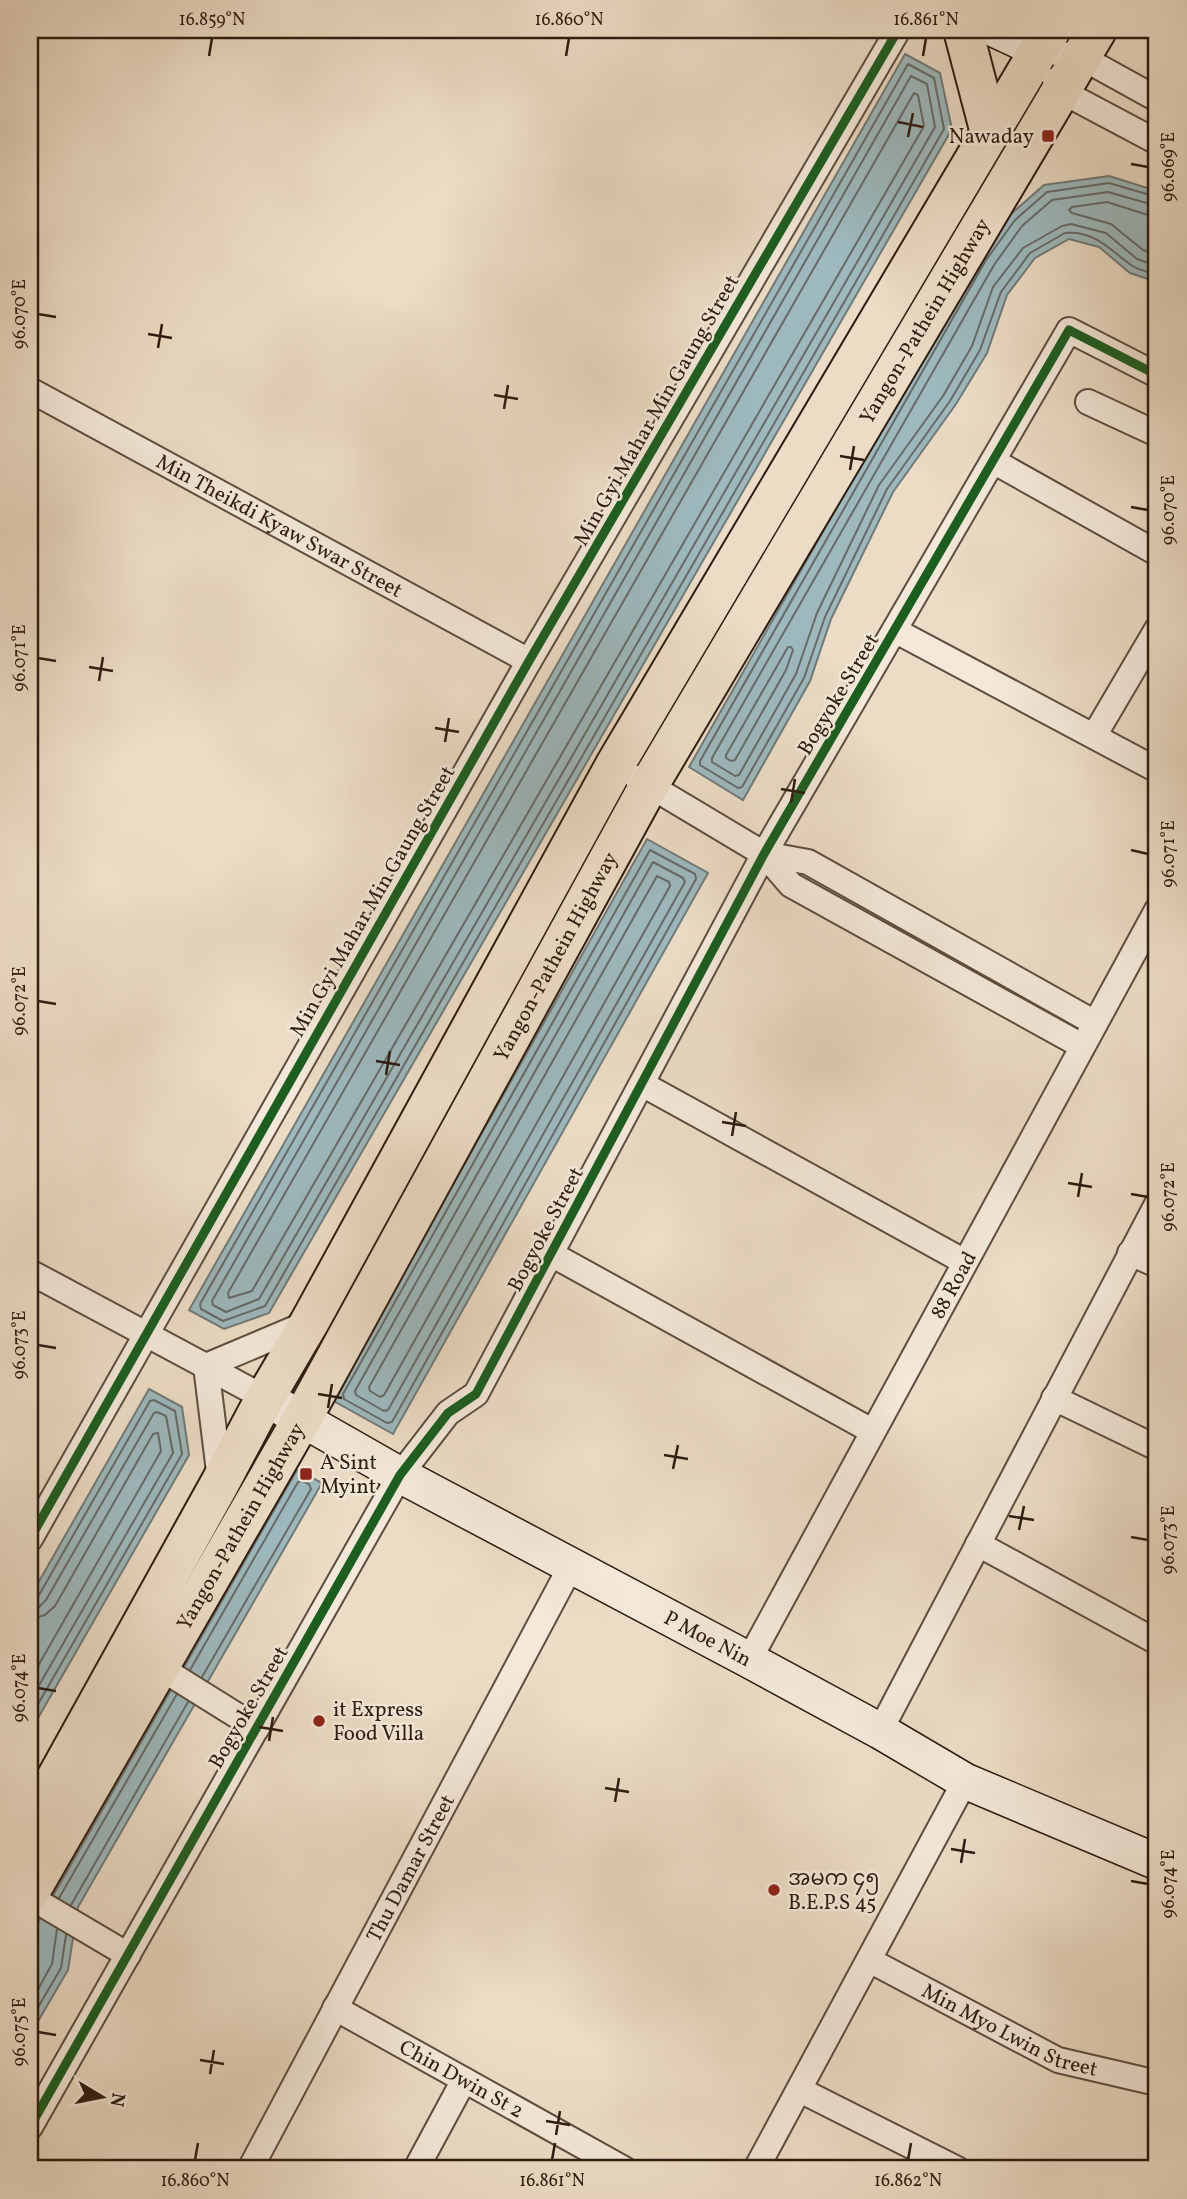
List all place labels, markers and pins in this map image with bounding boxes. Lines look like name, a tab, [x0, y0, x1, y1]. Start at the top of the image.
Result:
place label: Nawaday	[949, 123, 1035, 152]
marker: Nawaday	[1040, 128, 1056, 144]
place label: A Sint Myint	[320, 1449, 377, 1502]
marker: A Sint Myint	[298, 1466, 314, 1482]
place label: it Express Food Villa	[333, 1696, 424, 1749]
marker: it Express Food Villa	[311, 1713, 327, 1729]
place label: အမက ၄၅ B.E.P.S 45	[788, 1865, 880, 1918]
marker: အမက ၄၅ B.E.P.S 45	[766, 1882, 782, 1898]

